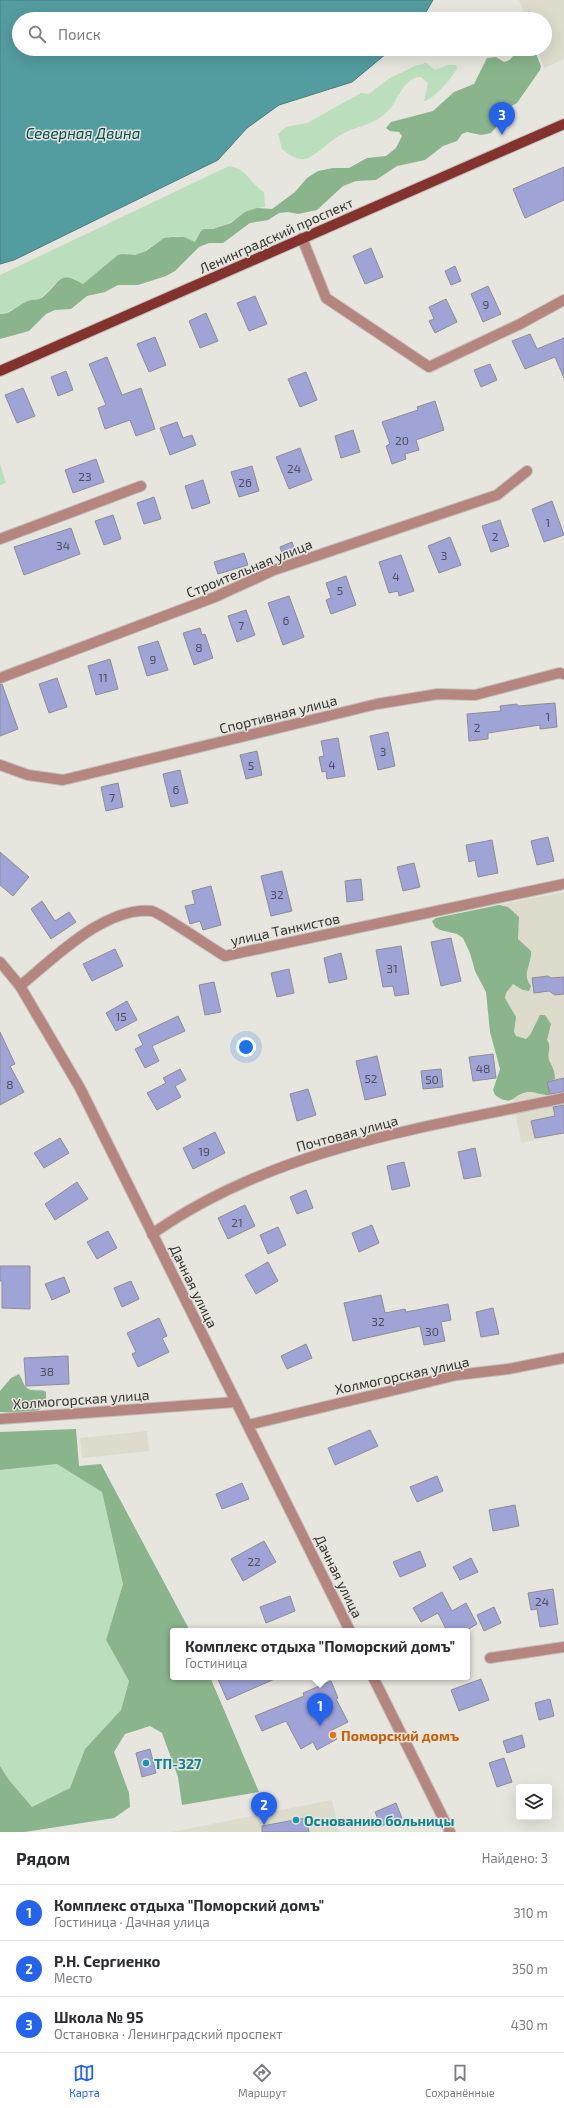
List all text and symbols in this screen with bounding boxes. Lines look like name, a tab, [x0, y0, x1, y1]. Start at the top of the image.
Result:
search box	[12, 12, 552, 56]
icon: search	[26, 23, 48, 45]
text: Поиск	[58, 25, 101, 43]
pin: 3	[489, 102, 515, 135]
water label: Северная Двина	[26, 124, 140, 142]
street label: Ленинградский проспект	[196, 193, 356, 277]
house number: 9	[483, 297, 490, 311]
house number: 20	[395, 433, 409, 447]
house number: 24	[287, 461, 301, 475]
house number: 23	[78, 469, 92, 483]
house number: 26	[238, 475, 252, 489]
house number: 1	[546, 515, 550, 529]
house number: 2	[492, 529, 499, 543]
street label: Строительная улица	[184, 535, 314, 601]
house number: 34	[56, 538, 70, 552]
house number: 3	[441, 548, 447, 562]
house number: 4	[392, 569, 400, 583]
house number: 5	[337, 583, 343, 597]
house number: 6	[283, 613, 290, 627]
house number: 7	[238, 618, 244, 632]
house number: 8	[195, 640, 203, 654]
house number: 9	[150, 652, 157, 666]
house number: 11	[98, 670, 108, 684]
street label: Спортивная улица	[217, 691, 339, 737]
house number: 1	[546, 709, 550, 723]
house number: 2	[474, 720, 481, 734]
house number: 3	[380, 744, 386, 758]
house number: 4	[328, 757, 336, 771]
house number: 5	[248, 758, 254, 772]
house number: 6	[173, 782, 180, 796]
house number: 7	[109, 790, 115, 804]
house number: 32	[270, 887, 284, 901]
street label: улица Танкистов	[229, 909, 341, 949]
house number: 31	[386, 961, 398, 975]
house number: 15	[115, 1009, 127, 1023]
your location	[236, 1037, 256, 1057]
house number: 48	[476, 1061, 490, 1075]
house number: 52	[364, 1071, 378, 1085]
house number: 50	[425, 1072, 439, 1086]
house number: 8	[6, 1077, 14, 1091]
street label: Почтовая улица	[294, 1111, 400, 1155]
house number: 19	[198, 1144, 210, 1158]
house number: 21	[231, 1215, 243, 1229]
street label: Дачная улица	[167, 1242, 221, 1330]
house number: 32	[371, 1314, 385, 1328]
house number: 30	[425, 1324, 439, 1338]
street label: Холмогорская улица	[333, 1352, 471, 1398]
house number: 38	[40, 1364, 54, 1378]
street label: Холмогорская улица	[12, 1386, 150, 1412]
street label: Дачная улица	[312, 1532, 366, 1620]
house number: 22	[247, 1554, 261, 1568]
house number: 24	[535, 1594, 549, 1608]
popup	[170, 1628, 470, 1680]
text: Комплекс отдыха "Поморский домъ"	[185, 1637, 455, 1655]
text: Гостиница	[185, 1655, 248, 1671]
pin: 1	[307, 1693, 333, 1726]
place label: Поморский домъ	[341, 1727, 459, 1744]
marker: Поморский домъ	[328, 1730, 338, 1740]
place label: ТП-327	[154, 1755, 202, 1772]
marker: ТП-327	[141, 1758, 151, 1768]
map controls	[516, 1784, 552, 1820]
button: layers	[516, 1784, 552, 1820]
pin: 2	[251, 1792, 277, 1825]
place label: Основанию больницы	[304, 1812, 454, 1829]
marker: Основанию больницы	[291, 1815, 301, 1825]
text: Рядом	[16, 1848, 70, 1868]
text: Найдено: 3	[482, 1850, 548, 1866]
text: Комплекс отдыха "Поморский домъ"	[54, 1896, 324, 1914]
text: 1	[26, 1905, 32, 1921]
text: 310 m	[513, 1905, 548, 1921]
text: Гостиница · Дачная улица	[54, 1914, 210, 1930]
text: Р.Н. Сергиенко	[54, 1952, 160, 1970]
text: 2	[25, 1961, 33, 1977]
text: 350 m	[512, 1961, 548, 1977]
text: Место	[54, 1970, 93, 1986]
text: Школа № 95	[54, 2008, 143, 2026]
text: 3	[25, 2017, 33, 2033]
text: 430 m	[511, 2017, 548, 2033]
text: Остановка · Ленинградский проспект	[54, 2026, 283, 2042]
tab: Карта	[69, 2062, 100, 2099]
tab: Маршрут	[238, 2062, 287, 2099]
tab: Сохранённые	[425, 2062, 495, 2099]

